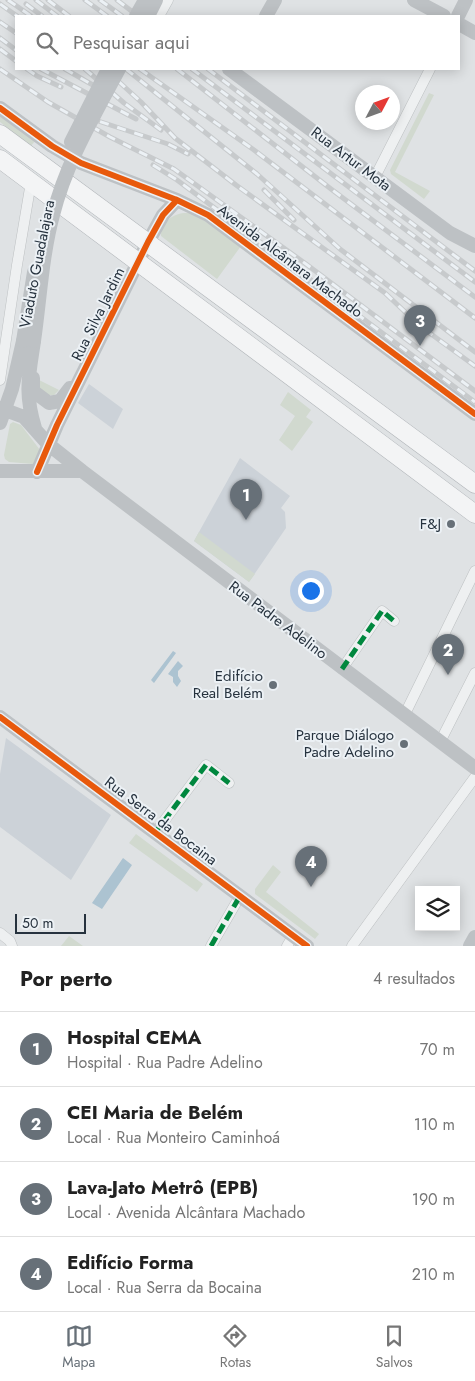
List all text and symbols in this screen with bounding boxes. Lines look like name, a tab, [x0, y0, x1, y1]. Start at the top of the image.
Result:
search box	[15, 15, 460, 70]
icon: search	[33, 29, 61, 57]
text: Pesquisar aqui	[73, 29, 190, 56]
north arrow	[355, 85, 400, 130]
street label: Rua Artur Mota	[306, 122, 396, 196]
street label: Viaduto Guadalajara	[14, 198, 60, 330]
street label: Avenida Alcântara Machado	[213, 199, 367, 323]
street label: Rua Silva Jardim	[66, 263, 130, 365]
pin: 3	[404, 305, 436, 346]
pin: 1	[230, 479, 262, 520]
place label: F&J	[420, 513, 441, 535]
marker: F&J	[445, 518, 457, 530]
street label: Rua Padre Adelino	[224, 576, 332, 664]
your location	[298, 578, 324, 604]
pin: 2	[432, 634, 464, 675]
place label: Edifício Real Belém	[193, 665, 263, 704]
marker: Edifício Real Belém	[267, 679, 279, 691]
place label: Parque Diálogo Padre Adelino	[296, 724, 394, 763]
marker: Parque Diálogo Padre Adelino	[398, 738, 410, 750]
street label: Rua Serra da Bocaina	[100, 771, 222, 871]
pin: 4	[295, 846, 327, 887]
map controls	[415, 886, 460, 931]
button: layers	[415, 886, 460, 931]
scale bar	[15, 911, 86, 934]
text: 50 m	[22, 913, 53, 933]
text: Por perto	[20, 964, 112, 994]
text: 4 resultados	[373, 967, 455, 990]
text: Hospital CEMA	[67, 1024, 202, 1051]
text: 1	[32, 1038, 40, 1061]
text: 70 m	[420, 1038, 455, 1061]
text: Hospital · Rua Padre Adelino	[67, 1051, 263, 1074]
text: CEI Maria de Belém	[67, 1099, 243, 1126]
text: 2	[31, 1113, 41, 1136]
text: 110 m	[414, 1113, 455, 1136]
text: Local · Rua Monteiro Caminhoá	[67, 1126, 280, 1149]
text: Lava-Jato Metrô (EPB)	[67, 1174, 258, 1201]
text: 3	[31, 1188, 41, 1211]
text: 190 m	[412, 1188, 455, 1211]
text: Local · Avenida Alcântara Machado	[67, 1201, 305, 1224]
text: Edifício Forma	[67, 1249, 194, 1276]
text: 4	[30, 1263, 42, 1286]
text: 210 m	[412, 1263, 455, 1286]
text: Local · Rua Serra da Bocaina	[67, 1276, 262, 1299]
tab: Mapa	[62, 1322, 95, 1372]
tab: Rotas	[220, 1322, 251, 1372]
tab: Salvos	[376, 1322, 413, 1372]

